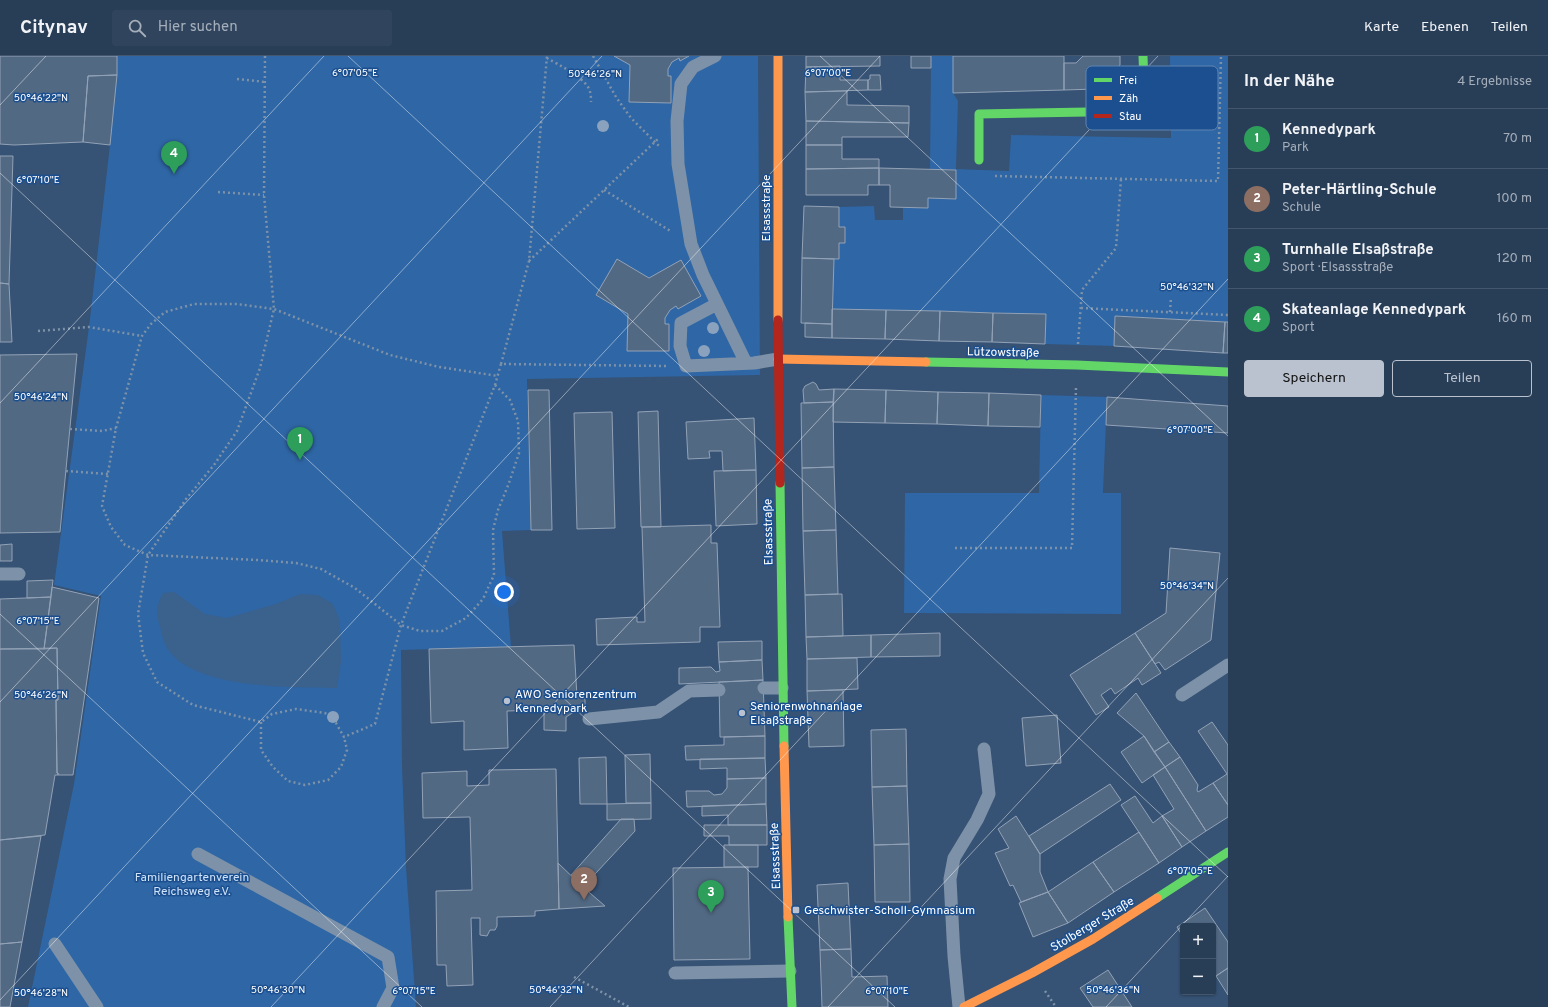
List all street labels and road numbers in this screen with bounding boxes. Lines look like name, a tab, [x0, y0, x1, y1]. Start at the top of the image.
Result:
street label: Elsassstraße	[759, 175, 775, 241]
street label: Lützowstraße	[967, 344, 1039, 362]
street label: Elsassstraße	[760, 498, 778, 566]
street label: Elsassstraße	[767, 822, 785, 890]
street label: Stolberger Straße	[1048, 894, 1137, 956]

